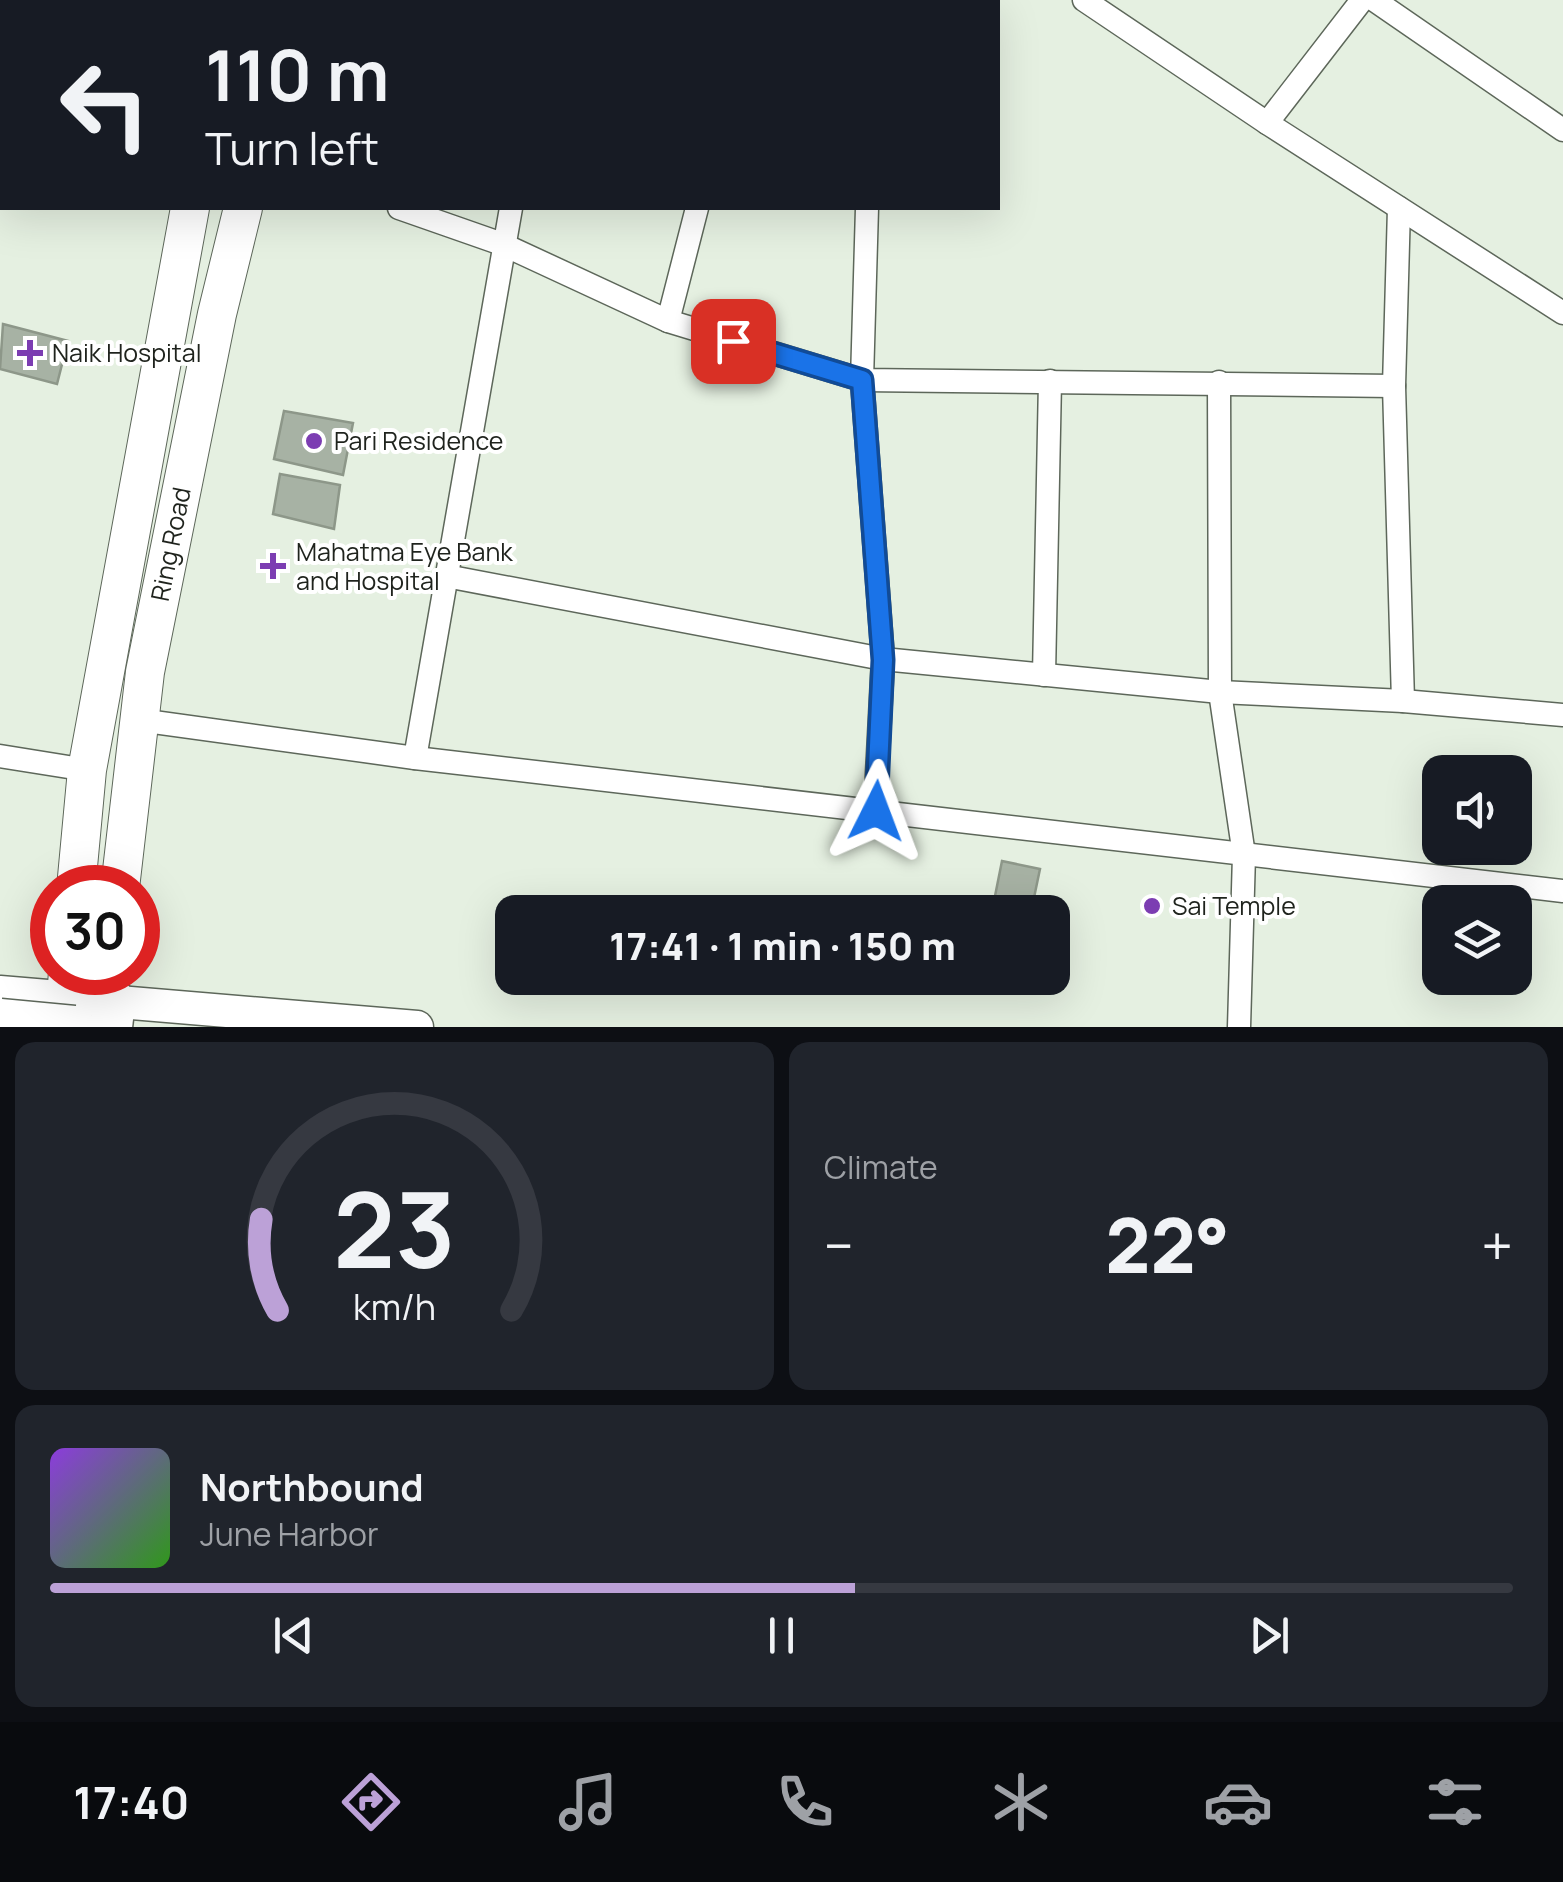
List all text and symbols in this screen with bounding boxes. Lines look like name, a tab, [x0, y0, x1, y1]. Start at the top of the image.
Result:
text: 110 m	[205, 26, 389, 122]
icon: left	[40, 40, 170, 170]
text: Turn left	[205, 117, 379, 179]
pin	[691, 299, 776, 384]
icon: arrive	[706, 314, 761, 369]
place label: Naik Hospital	[52, 335, 202, 370]
marker: Naik Hospital	[17, 340, 43, 366]
place label: Pari Residence	[334, 423, 503, 458]
marker: Pari Residence	[303, 430, 325, 452]
street label: Ring Road	[142, 484, 199, 604]
place label: Mahatma Eye Bank and Hospital	[296, 534, 513, 598]
marker: Mahatma Eye Bank and Hospital	[260, 553, 286, 579]
map controls	[1422, 755, 1532, 995]
button: sound	[1422, 755, 1532, 865]
position arrow	[824, 759, 928, 863]
speed limit sign: 30	[30, 865, 160, 995]
button: layers	[1422, 885, 1532, 995]
place label: Sai Temple	[1172, 888, 1296, 923]
marker: Sai Temple	[1141, 895, 1163, 917]
text: 17:41 · 1 min · 150 m	[609, 919, 956, 971]
text: Climate	[824, 1145, 938, 1189]
text: 23	[333, 1157, 456, 1299]
text: 22°	[1105, 1193, 1230, 1296]
text: −	[824, 1207, 854, 1283]
text: +	[1481, 1207, 1513, 1283]
text: km/h	[353, 1282, 436, 1331]
text: Northbound	[200, 1460, 424, 1512]
text: June Harbor	[200, 1512, 378, 1556]
icon: previous	[266, 1608, 321, 1663]
icon: pause	[754, 1608, 809, 1663]
icon: next	[1242, 1608, 1297, 1663]
icon: directions	[336, 1767, 406, 1837]
icon: music	[553, 1767, 623, 1837]
icon: phone	[770, 1767, 840, 1837]
icon: climate	[986, 1767, 1056, 1837]
icon: car	[1203, 1767, 1273, 1837]
icon: filters	[1420, 1767, 1490, 1837]
text: 17:40	[73, 1771, 189, 1833]

